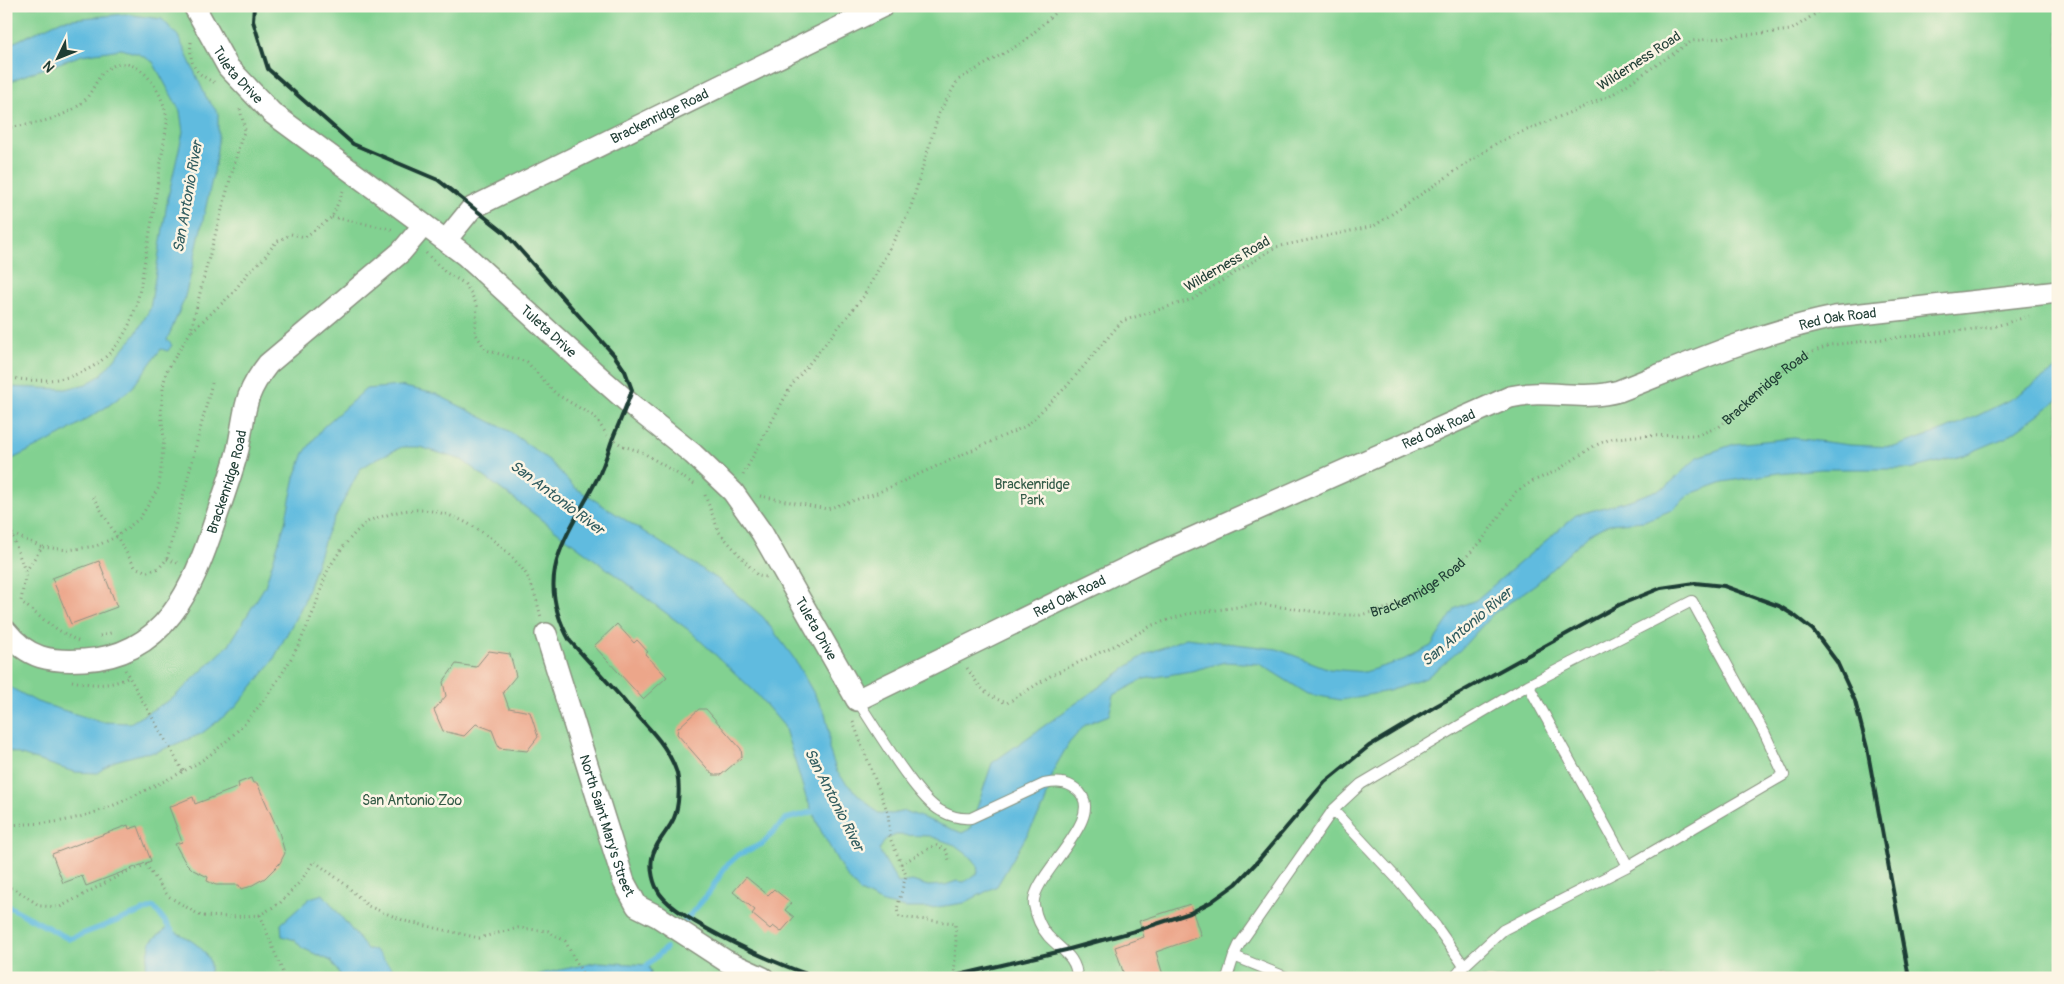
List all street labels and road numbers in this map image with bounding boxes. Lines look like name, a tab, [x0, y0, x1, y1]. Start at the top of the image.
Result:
street label: Wilderness Road	[1594, 28, 1684, 94]
street label: Tuleta Drive	[210, 43, 267, 107]
street label: Brackenridge Road	[607, 85, 711, 147]
street label: Wilderness Road	[1181, 233, 1273, 295]
street label: Tuleta Drive	[517, 301, 580, 361]
street label: Red Oak Road	[1797, 304, 1877, 334]
street label: Brackenridge Road	[1719, 347, 1812, 429]
street label: Red Oak Road	[1399, 405, 1478, 452]
street label: Brackenridge Road	[203, 429, 250, 536]
street label: Brackenridge Road	[1368, 554, 1469, 621]
street label: Red Oak Road	[1031, 571, 1109, 621]
street label: Tuleta Drive	[792, 594, 841, 663]
street label: North Saint Mary's Street	[576, 752, 639, 900]

